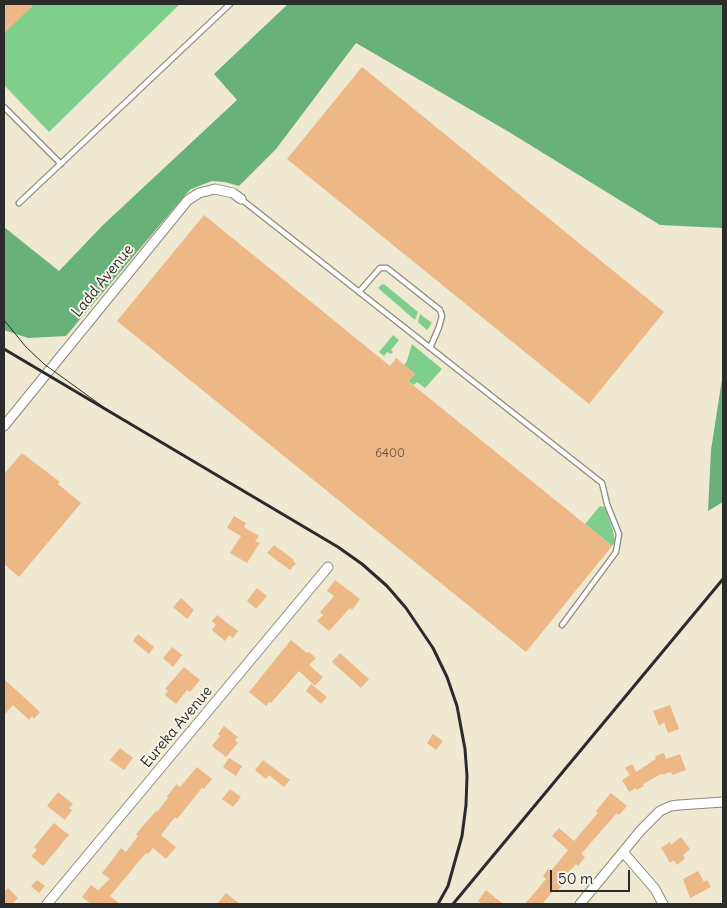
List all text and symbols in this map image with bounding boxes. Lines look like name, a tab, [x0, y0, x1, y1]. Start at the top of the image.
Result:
street label: Ladd Avenue	[68, 241, 138, 321]
house number: 6400	[375, 447, 405, 461]
street label: Eureka Avenue	[138, 683, 216, 771]
scale bar	[552, 860, 632, 892]
text: 50 m	[558, 869, 593, 888]

